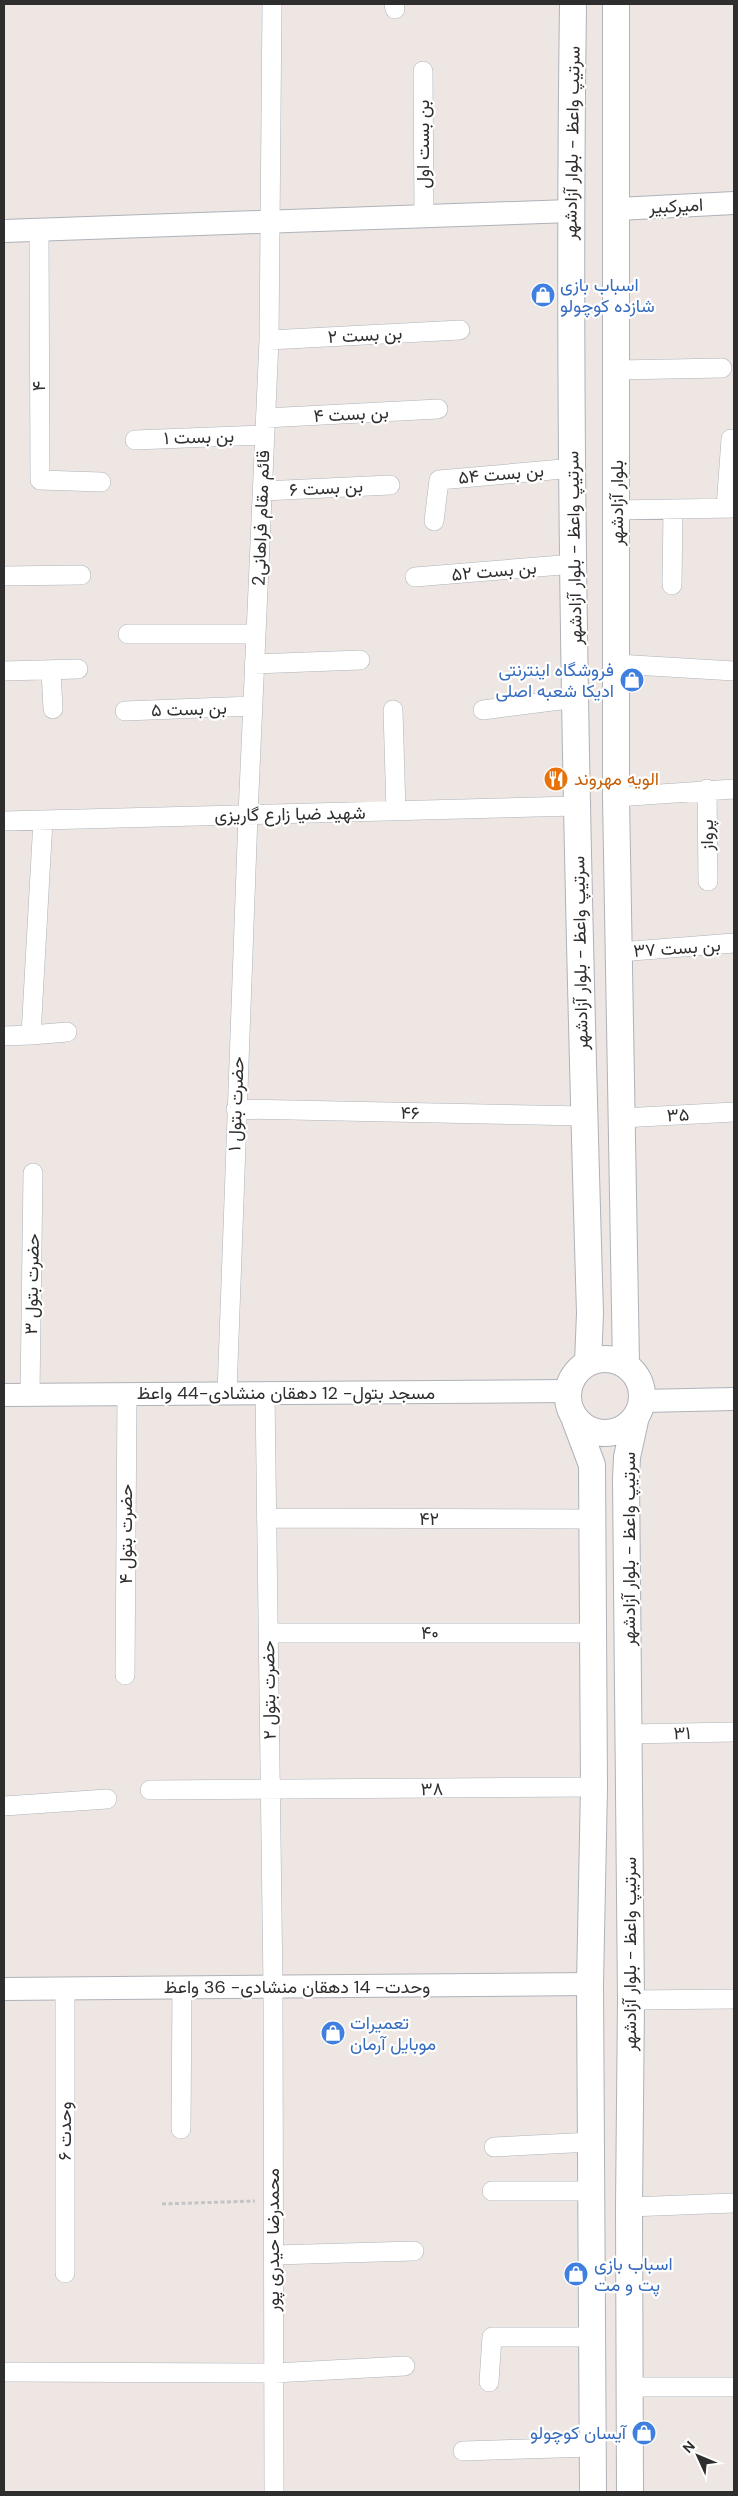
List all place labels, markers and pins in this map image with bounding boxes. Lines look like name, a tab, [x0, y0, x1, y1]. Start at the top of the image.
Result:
place label: اسباب بازی شازده کوچولو	[560, 273, 655, 318]
shop icon: اسباب بازی شازده کوچولو	[530, 282, 556, 308]
place label: فروشگاه اینترنتی ادیکا شعبه اصلی	[495, 658, 614, 703]
shop icon: فروشگاه اینترنتی ادیکا شعبه اصلی	[619, 667, 645, 693]
restaurant icon: الویه مهروند	[543, 766, 569, 792]
place label: الویه مهروند	[574, 767, 659, 791]
place label: تعمیرات موبایل آرمان	[350, 2011, 436, 2056]
shop icon: تعمیرات موبایل آرمان	[320, 2020, 346, 2046]
place label: اسباب بازی پت و مت	[594, 2252, 673, 2297]
shop icon: اسباب بازی پت و مت	[563, 2261, 589, 2287]
shop icon: آیسان کوچولو	[631, 2420, 657, 2446]
place label: آیسان کوچولو	[530, 2421, 628, 2445]

